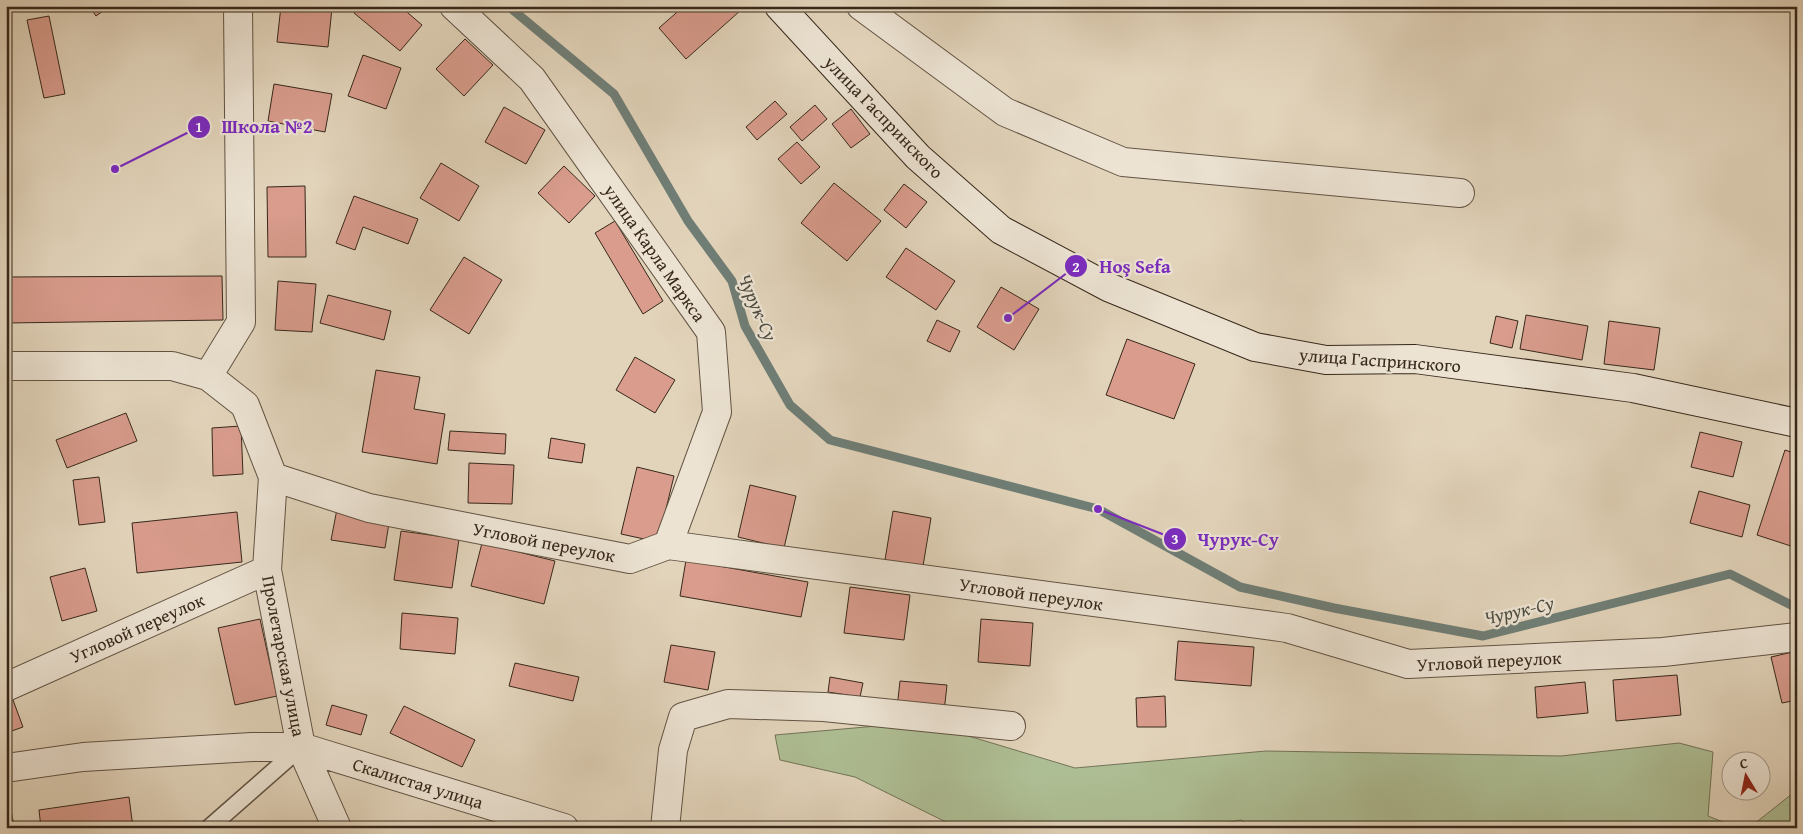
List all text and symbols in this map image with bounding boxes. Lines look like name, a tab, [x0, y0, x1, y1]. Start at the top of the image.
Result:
street label: улица Гаспринского	[817, 49, 950, 185]
callout: Школа №2	[186, 110, 322, 144]
text: Школа №2	[221, 112, 313, 140]
text: 1	[195, 116, 203, 137]
street label: улица Карла Маркса	[597, 178, 713, 328]
callout: Hoş Sefa	[1064, 249, 1180, 283]
text: Hoş Sefa	[1099, 252, 1171, 280]
text: 2	[1072, 256, 1080, 277]
water label: Чурук-Су	[731, 269, 785, 345]
street label: улица Гаспринского	[1297, 341, 1462, 379]
street label: Угловой переулок	[470, 515, 618, 569]
callout: Чурук-Су	[1162, 522, 1288, 556]
text: Чурук-Су	[1197, 525, 1279, 553]
text: 3	[1171, 528, 1179, 549]
street label: Угловой переулок	[957, 571, 1105, 618]
street label: Пролетарская улица	[255, 573, 313, 739]
street label: Угловой переулок	[65, 586, 209, 670]
water label: Чурук-Су	[1481, 588, 1557, 632]
street label: Угловой переулок	[1416, 644, 1563, 678]
street label: Скалистая улица	[349, 750, 487, 816]
north arrow	[1720, 752, 1770, 802]
text: С	[1738, 753, 1749, 774]

